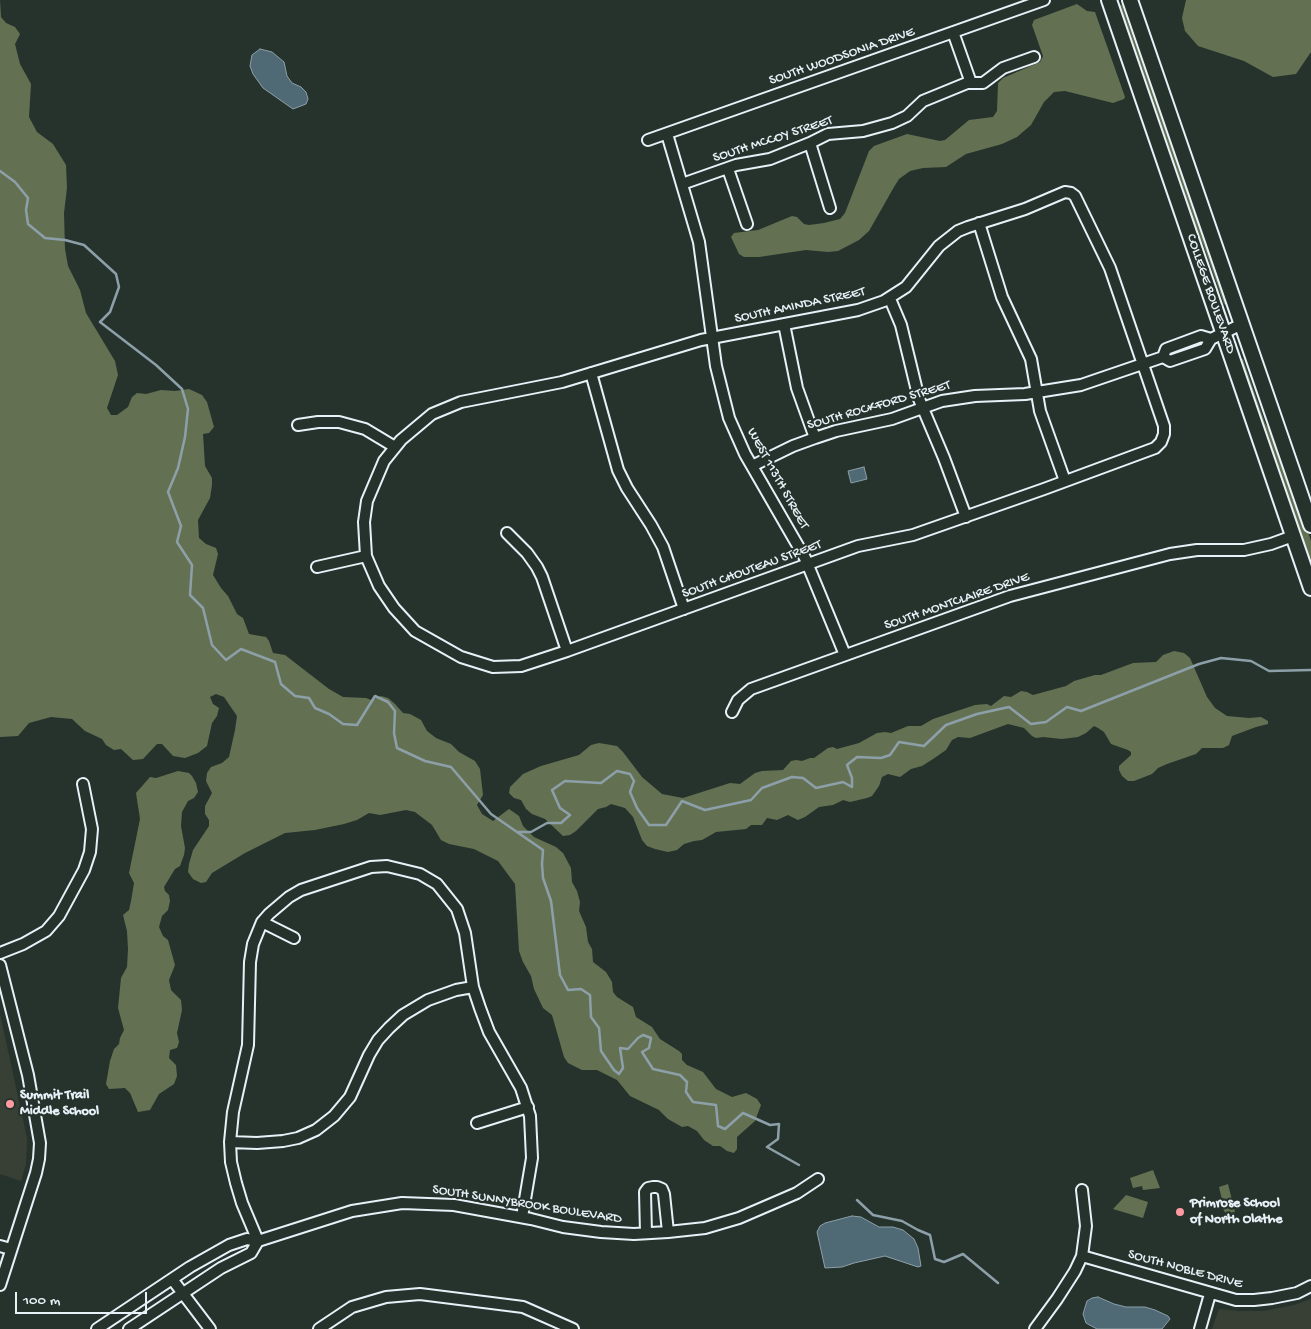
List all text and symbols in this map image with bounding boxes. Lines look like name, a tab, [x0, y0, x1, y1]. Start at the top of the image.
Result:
street label: SOUTH WOODSONIA DRIVE	[767, 24, 917, 90]
street label: SOUTH MCCOY STREET	[711, 113, 835, 167]
street label: COLLEGE BOULEVARD	[1182, 232, 1238, 356]
street label: SOUTH AMINDA STREET	[733, 284, 867, 328]
street label: SOUTH ROCKFORD STREET	[805, 378, 953, 434]
street label: WEST 113TH STREET	[742, 425, 812, 533]
street label: SOUTH CHOUTEAU STREET	[680, 537, 824, 603]
street label: SOUTH MONTCLAIRE DRIVE	[882, 569, 1032, 635]
place label: Summit Trail Middle School	[20, 1088, 99, 1120]
marker: Summit Trail Middle School	[4, 1098, 16, 1110]
street label: SOUTH SUNNYBROOK BOULEVARD	[431, 1182, 623, 1228]
place label: Primrose School of North Olathe	[1190, 1196, 1283, 1228]
marker: Primrose School of North Olathe	[1174, 1206, 1186, 1218]
street label: SOUTH NOBLE DRIVE	[1126, 1247, 1244, 1293]
scale bar	[18, 1282, 150, 1314]
text: 100 m	[23, 1292, 60, 1310]

